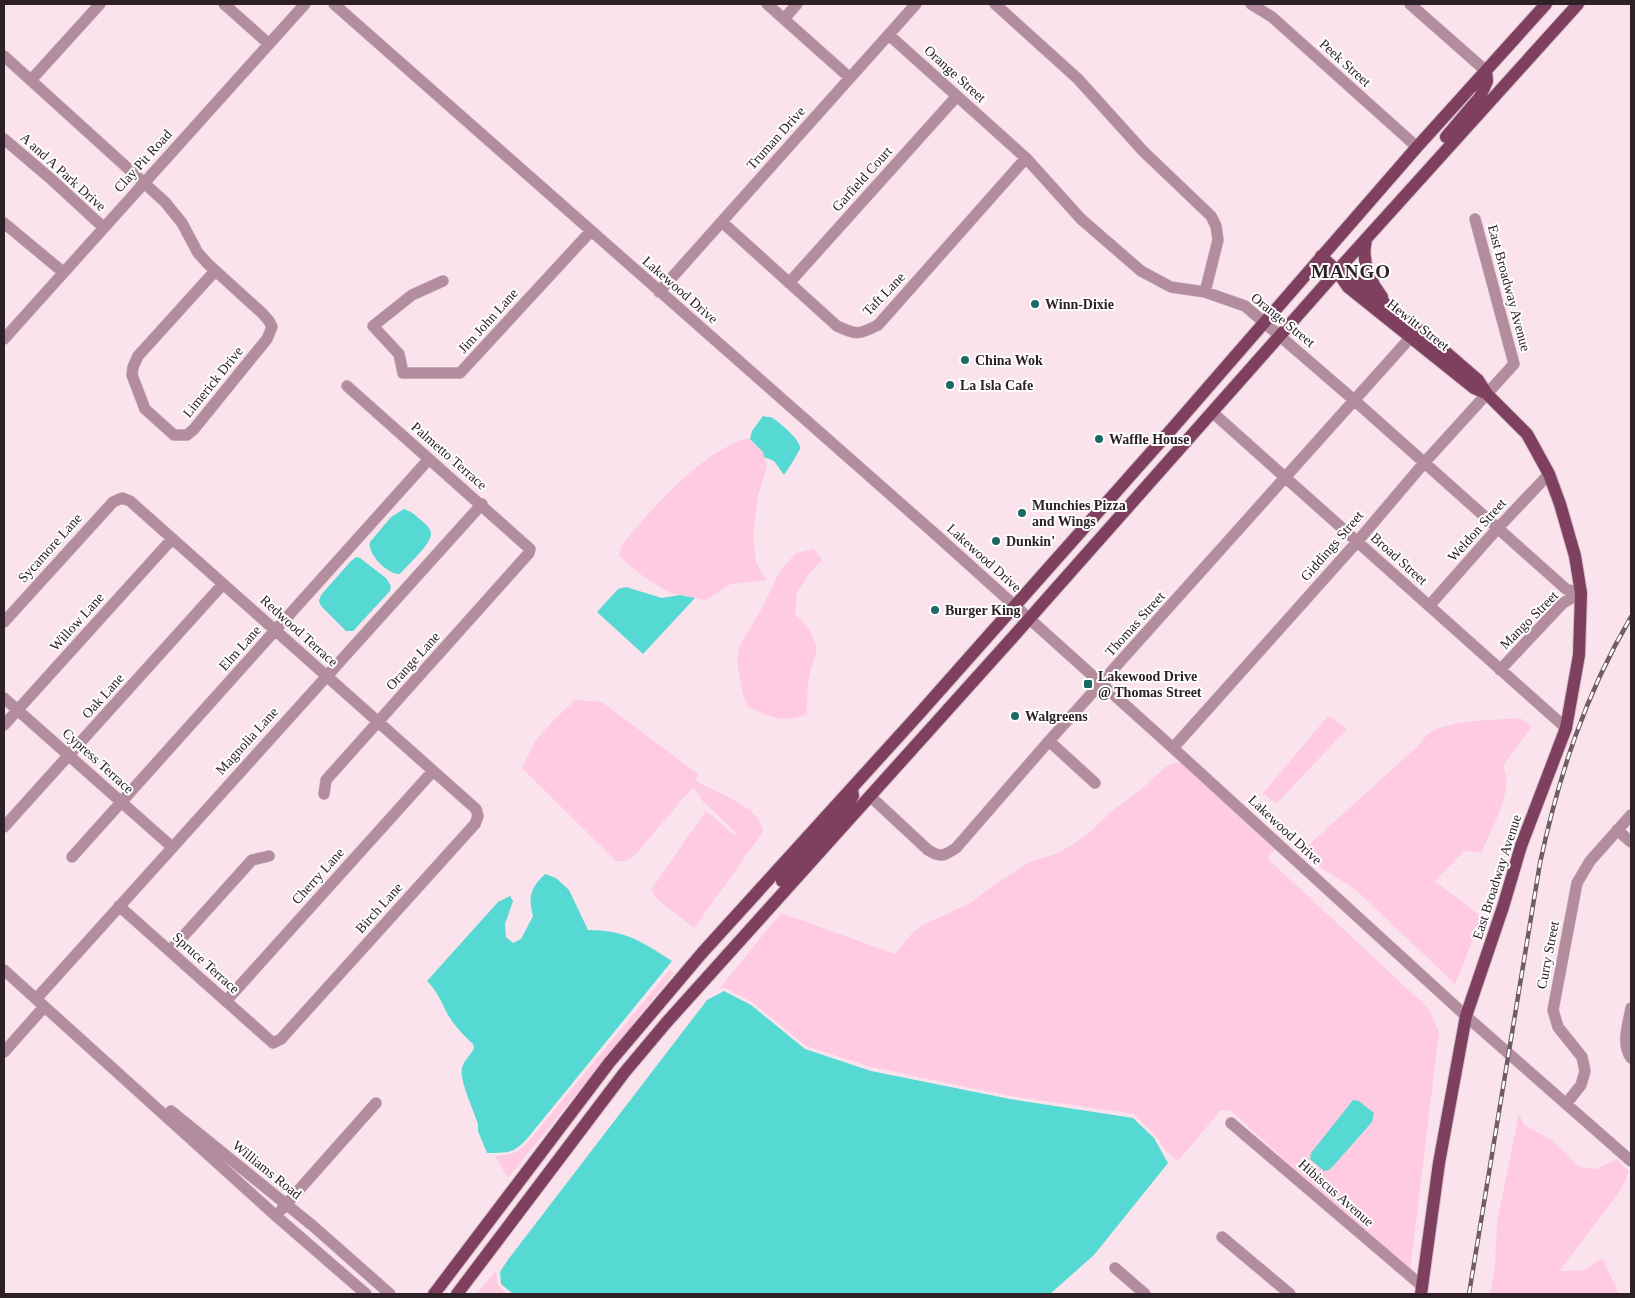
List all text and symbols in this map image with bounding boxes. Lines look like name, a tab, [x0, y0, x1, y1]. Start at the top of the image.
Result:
street label: Peek Street	[1316, 36, 1374, 90]
street label: Orange Street	[921, 43, 989, 106]
street label: Truman Drive	[744, 104, 808, 172]
street label: Clay Pit Road	[111, 127, 175, 195]
street label: A and A Park Drive	[17, 130, 109, 214]
street label: Garfield Court	[829, 143, 895, 214]
street label: East Broadway Avenue	[1485, 223, 1533, 353]
street label: Lakewood Drive	[639, 253, 721, 327]
district label: MANGO	[1311, 261, 1391, 282]
street label: Taft Lane	[860, 269, 908, 319]
street label: Jim John Lane	[455, 286, 521, 356]
street label: Orange Street	[1248, 290, 1318, 350]
street label: Hewitt Street	[1384, 296, 1452, 354]
place label: Winn-Dixie	[1045, 297, 1114, 312]
marker: Winn-Dixie	[1029, 298, 1041, 310]
street label: Limerick Drive	[180, 344, 246, 420]
place label: China Wok	[975, 353, 1043, 368]
marker: China Wok	[959, 354, 971, 366]
place label: La Isla Cafe	[960, 378, 1033, 393]
marker: La Isla Cafe	[944, 379, 956, 391]
street label: Palmetto Terrace	[408, 419, 490, 493]
place label: Waffle House	[1109, 432, 1190, 447]
marker: Waffle House	[1093, 433, 1105, 445]
street label: Weldon Street	[1445, 495, 1509, 565]
place label: Munchies Pizza and Wings	[1032, 498, 1126, 529]
marker: Munchies Pizza and Wings	[1016, 507, 1028, 519]
street label: Giddings Street	[1298, 508, 1366, 584]
street label: Sycamore Lane	[15, 510, 85, 586]
street label: Lakewood Drive	[944, 521, 1024, 595]
street label: Broad Street	[1368, 530, 1430, 588]
place label: Dunkin'	[1006, 534, 1055, 549]
marker: Dunkin'	[990, 535, 1002, 547]
street label: Mango Street	[1497, 588, 1561, 652]
street label: Thomas Street	[1102, 589, 1168, 659]
street label: Willow Lane	[47, 590, 107, 654]
street label: Redwood Terrace	[257, 592, 341, 670]
place label: Burger King	[945, 603, 1021, 618]
marker: Burger King	[929, 604, 941, 616]
street label: Elm Lane	[216, 623, 264, 673]
street label: Orange Lane	[383, 629, 443, 693]
place label: Lakewood Drive @ Thomas Street	[1098, 669, 1202, 700]
street label: Oak Lane	[79, 671, 127, 721]
marker: Lakewood Drive @ Thomas Street	[1082, 678, 1094, 690]
street label: Magnolia Lane	[213, 704, 281, 778]
place label: Walgreens	[1025, 709, 1088, 724]
marker: Walgreens	[1009, 710, 1021, 722]
street label: Cypress Terrace	[59, 725, 137, 797]
street label: Lakewood Drive	[1245, 792, 1325, 868]
street label: East Broadway Avenue	[1470, 813, 1524, 941]
street label: Cherry Lane	[289, 845, 347, 907]
street label: Birch Lane	[352, 880, 406, 936]
street label: Curry Street	[1534, 920, 1562, 990]
street label: Spruce Terrace	[170, 929, 242, 997]
street label: Williams Road	[230, 1138, 304, 1202]
street label: Hibiscus Avenue	[1296, 1156, 1376, 1230]

